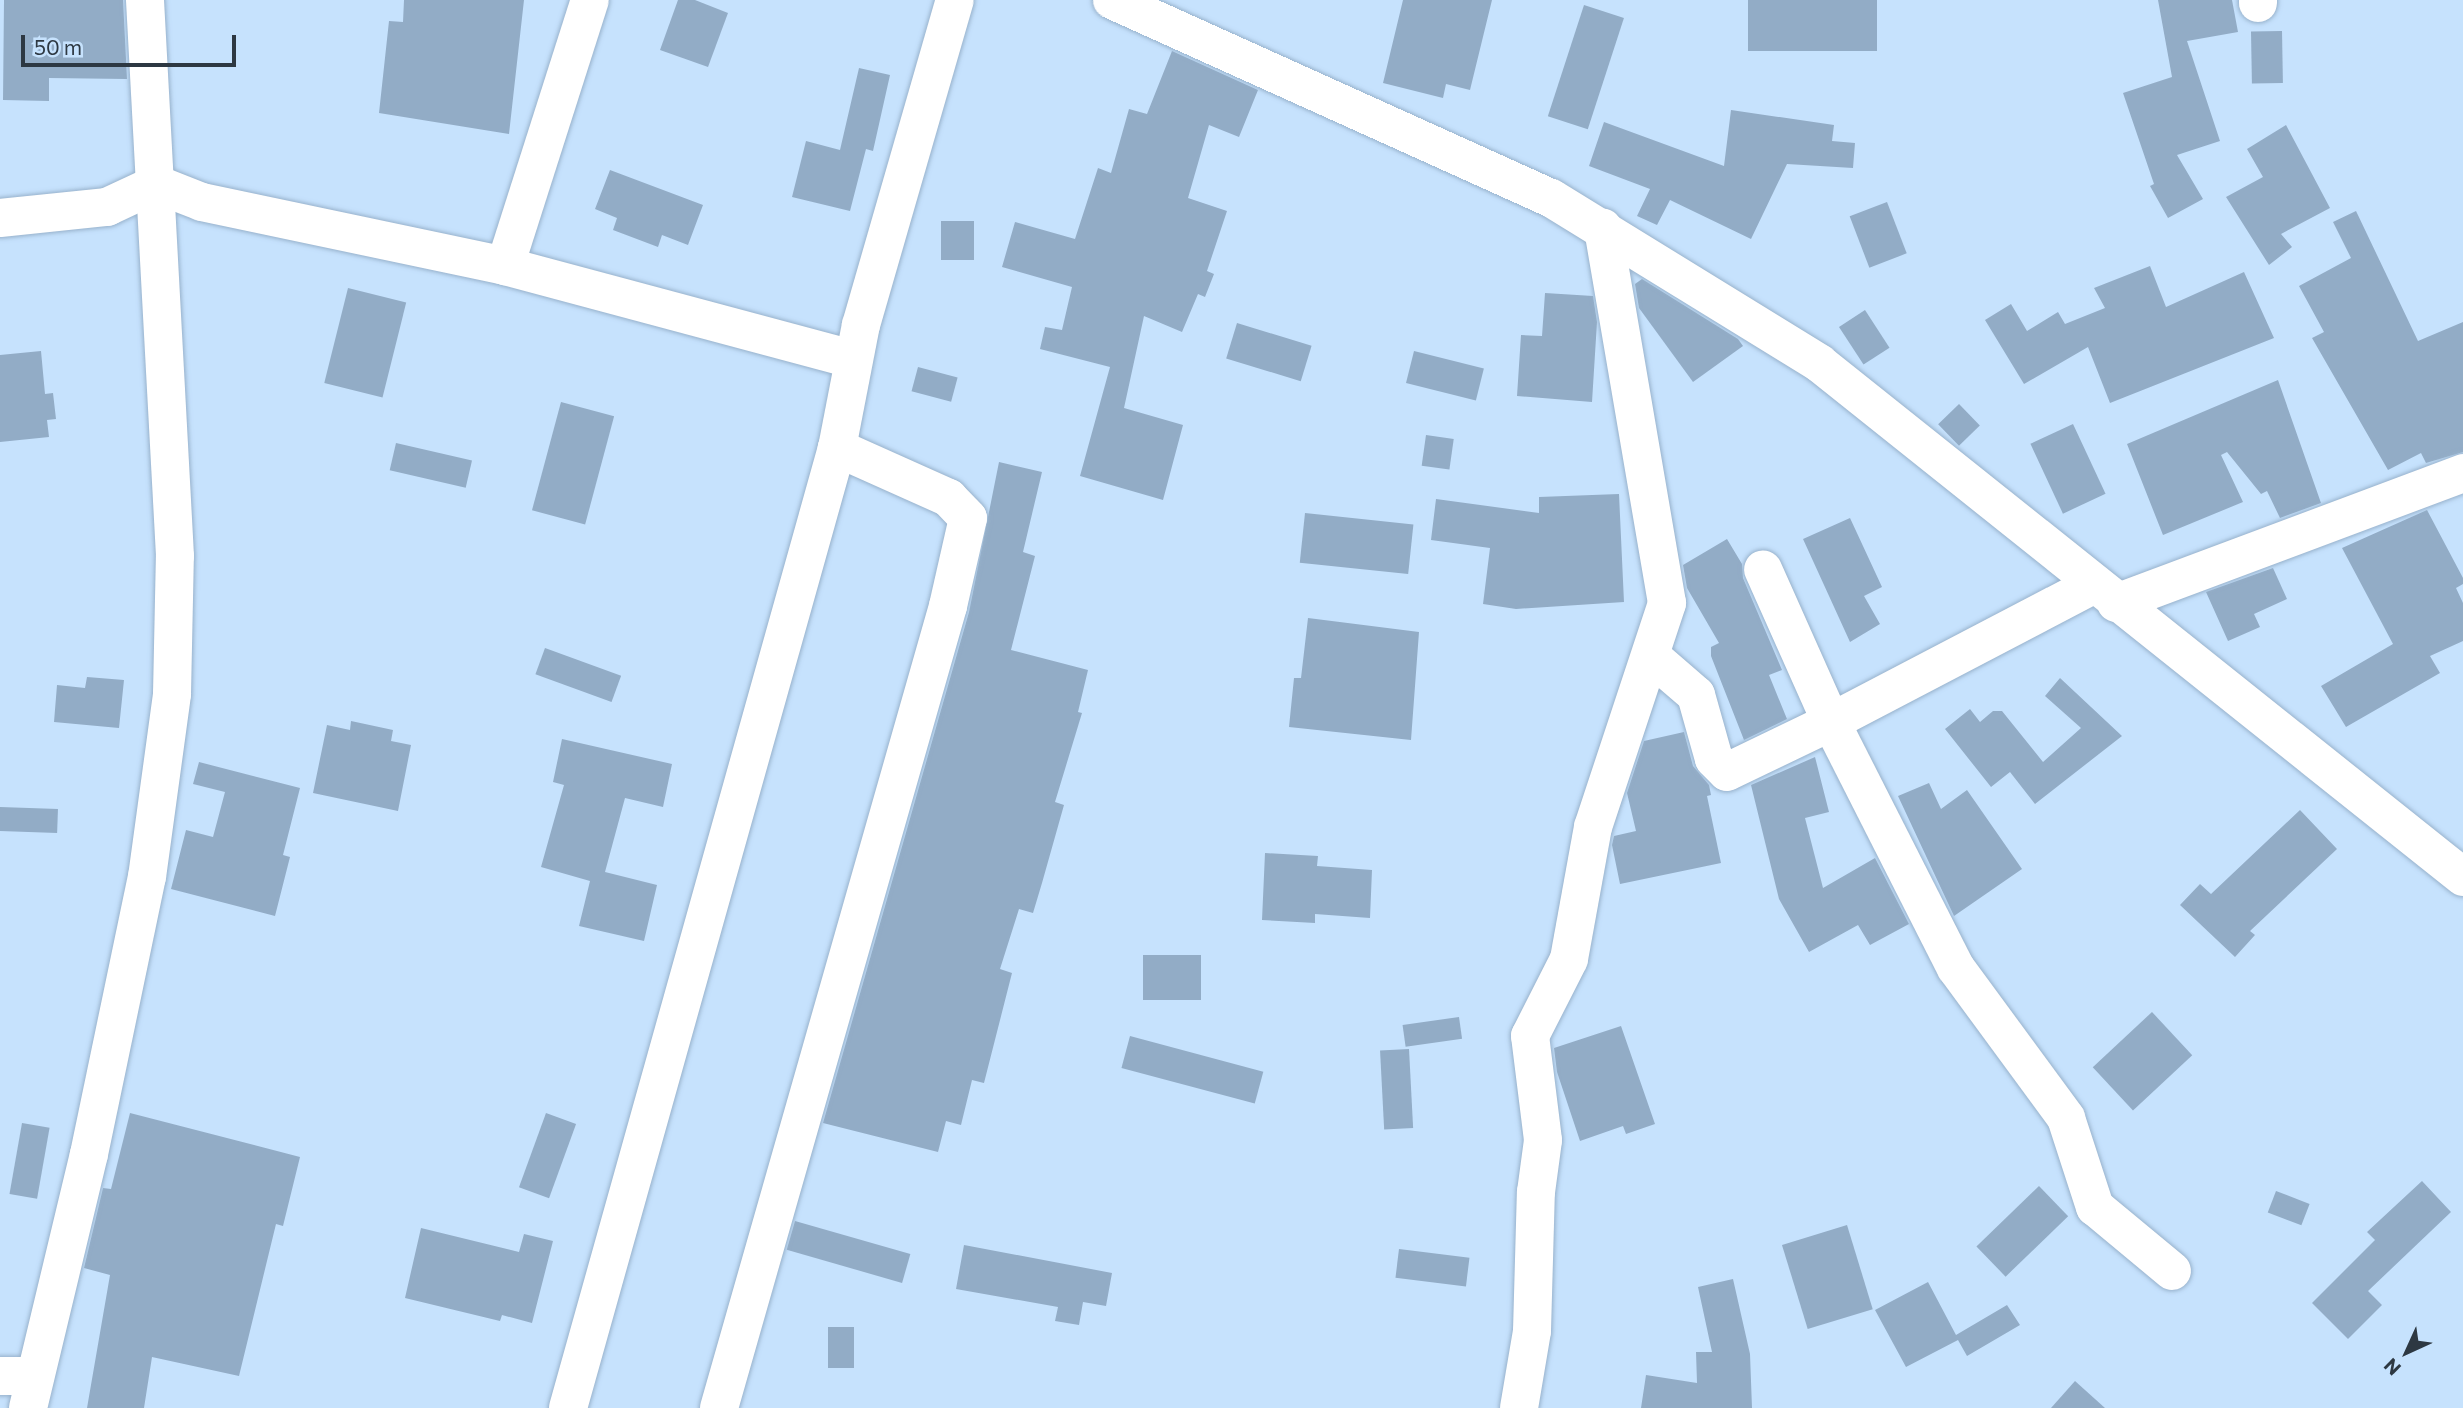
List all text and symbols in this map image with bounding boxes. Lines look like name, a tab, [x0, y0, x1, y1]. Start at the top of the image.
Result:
scale bar	[24, 21, 240, 65]
text: 50 m	[34, 34, 82, 59]
north arrow	[2372, 1317, 2442, 1387]
text: N	[2379, 1354, 2405, 1380]

